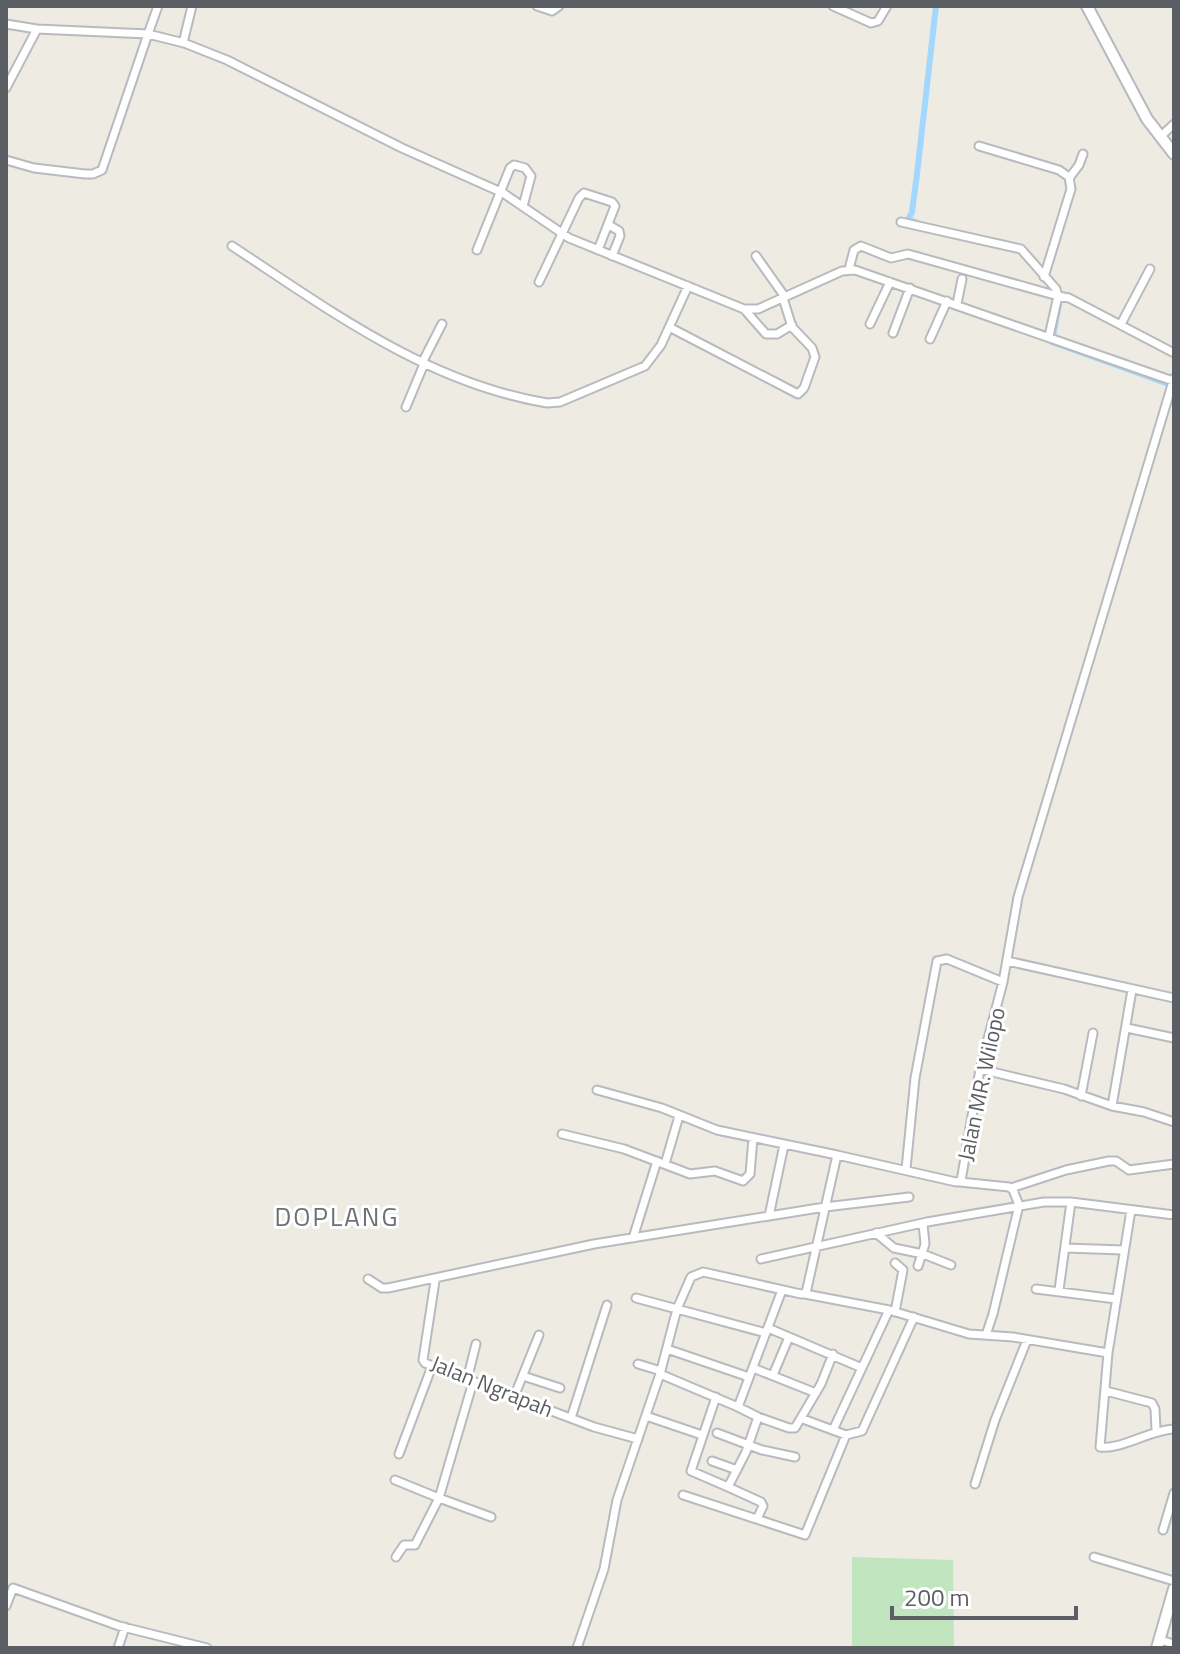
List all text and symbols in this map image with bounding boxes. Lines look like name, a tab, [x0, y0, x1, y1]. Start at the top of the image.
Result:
street label: Jalan MR. Wilopo	[948, 1004, 1014, 1164]
district label: DOPLANG	[275, 1197, 399, 1236]
street label: Jalan Ngrapah	[426, 1346, 558, 1426]
scale bar	[892, 1570, 1076, 1620]
text: 200 m	[904, 1579, 970, 1615]

